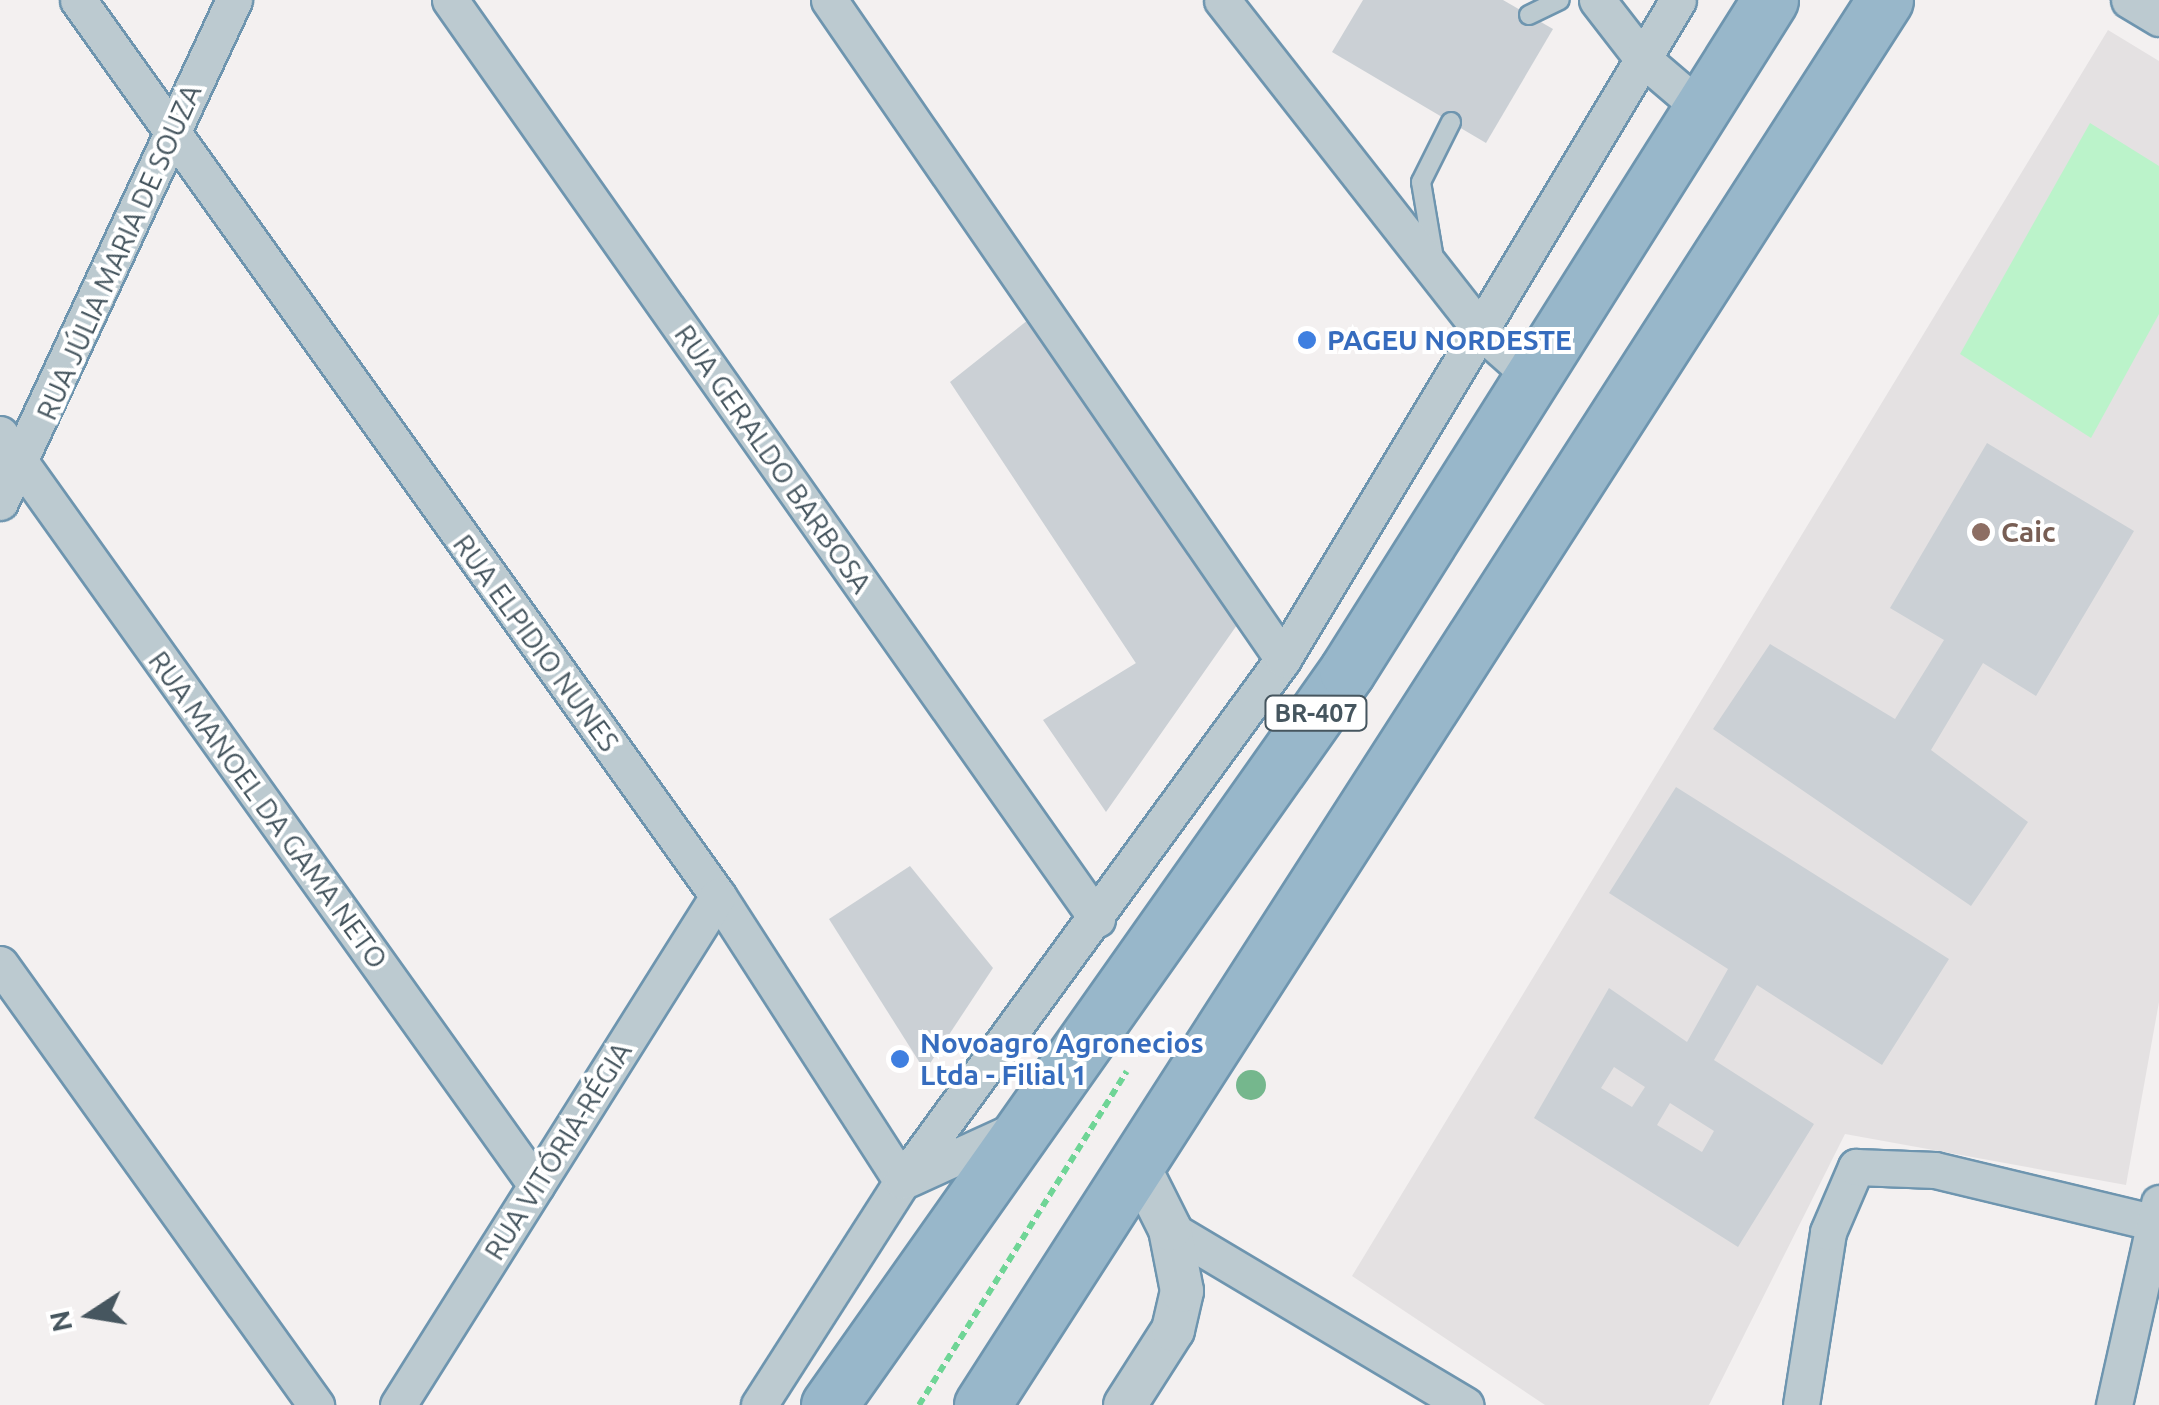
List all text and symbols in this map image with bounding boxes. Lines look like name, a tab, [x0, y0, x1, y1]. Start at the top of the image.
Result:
street label: RUA JÚLIA MARIA DE SOUZA	[30, 79, 208, 425]
street label: RUA GERALDO BARBOSA	[668, 318, 878, 600]
place label: PAGEU NORDESTE	[1327, 323, 1572, 357]
marker: PAGEU NORDESTE	[1296, 329, 1318, 351]
place label: Caic	[2001, 515, 2056, 549]
marker: Caic	[1970, 521, 1992, 543]
street label: RUA ELPIDIO NUNES	[446, 528, 626, 758]
street label: RUA MANOEL DA GAMA NETO	[142, 645, 394, 975]
road number: BR-407	[1264, 693, 1368, 733]
place label: Novoagro Agronecios Ltda - Filial 1	[920, 1026, 1204, 1092]
street label: RUA VITÓRIA-RÉGIA	[477, 1036, 639, 1266]
marker: Novoagro Agronecios Ltda - Filial 1	[889, 1048, 911, 1070]
north arrow	[40, 1265, 140, 1365]
text: N	[43, 1308, 78, 1335]

